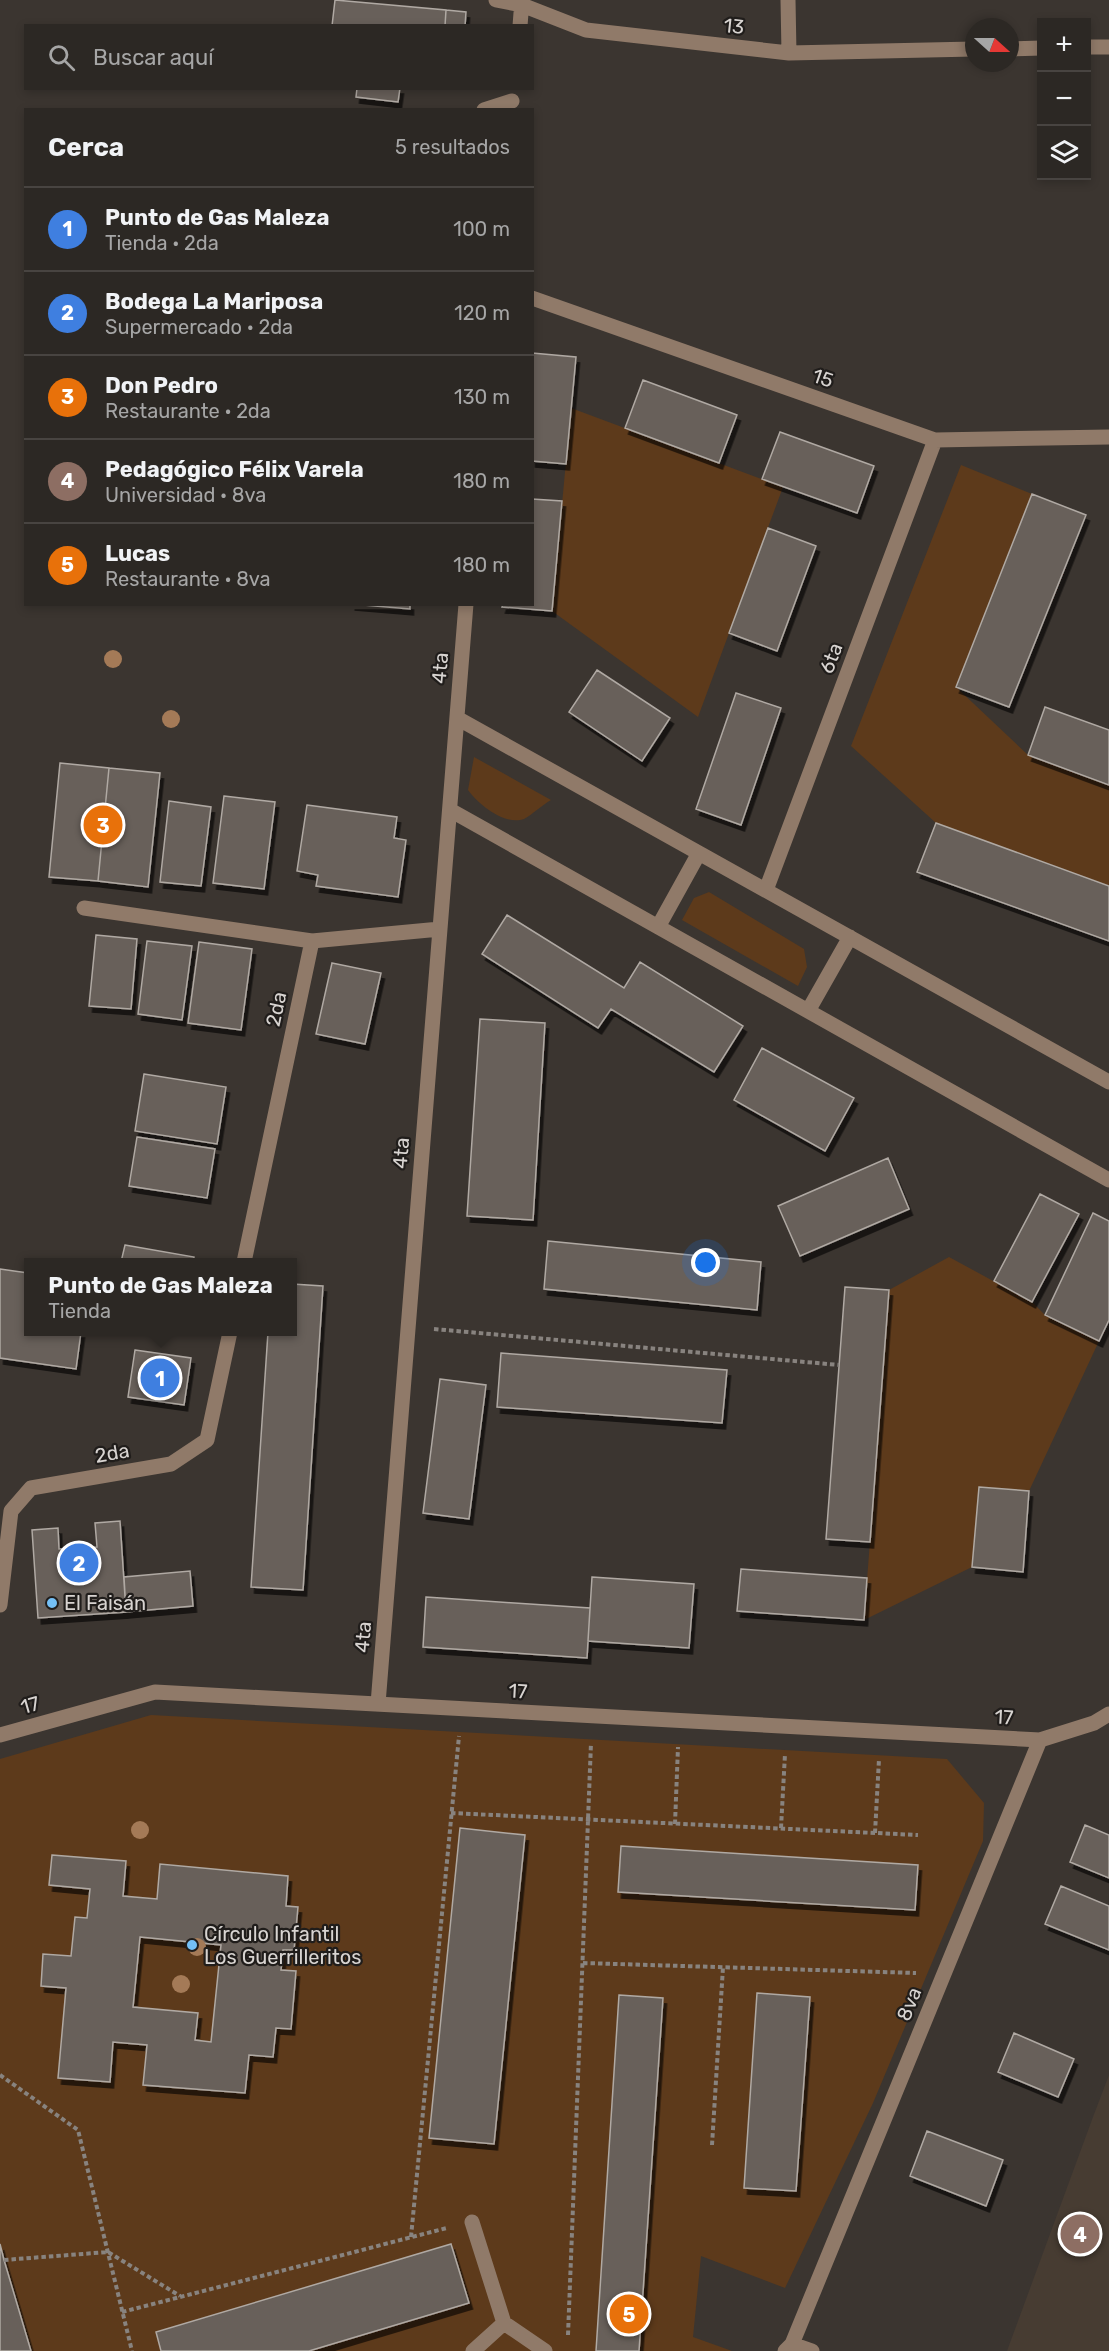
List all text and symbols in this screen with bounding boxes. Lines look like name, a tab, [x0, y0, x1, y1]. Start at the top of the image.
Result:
street label: 13	[723, 13, 745, 39]
north arrow	[965, 18, 1019, 72]
map controls	[1037, 18, 1091, 180]
button: +	[1037, 18, 1091, 72]
search box	[24, 24, 534, 90]
icon: search	[45, 41, 78, 74]
text: Buscar aquí	[93, 44, 214, 71]
button: −	[1037, 72, 1091, 126]
button: layers	[1037, 126, 1091, 180]
text: Cerca	[48, 132, 124, 163]
text: 5 resultados	[395, 135, 510, 159]
text: Punto de Gas Maleza	[105, 204, 329, 231]
text: 1	[63, 217, 72, 241]
text: 100 m	[453, 217, 510, 241]
text: Tienda · 2da	[105, 231, 219, 255]
text: Bodega La Mariposa	[105, 288, 323, 315]
text: 2	[61, 301, 74, 325]
text: 120 m	[454, 301, 510, 325]
text: Supermercado · 2da	[105, 315, 293, 339]
street label: 15	[809, 363, 837, 393]
text: Don Pedro	[105, 372, 218, 399]
text: 3	[61, 385, 74, 409]
text: 130 m	[454, 385, 510, 409]
text: Restaurante · 2da	[105, 399, 271, 423]
text: Pedagógico Félix Varela	[105, 456, 364, 483]
text: 4	[61, 469, 74, 493]
text: 180 m	[453, 469, 510, 493]
text: Universidad · 8va	[105, 483, 266, 507]
text: Lucas	[105, 540, 170, 567]
text: 5	[61, 553, 74, 577]
text: 180 m	[453, 553, 510, 577]
text: Restaurante · 8va	[105, 567, 271, 591]
street label: 6ta	[814, 639, 848, 677]
street label: 4ta	[427, 651, 453, 685]
pin: 3	[84, 802, 122, 848]
street label: 2da	[261, 990, 291, 1028]
street label: 4ta	[388, 1136, 414, 1170]
your location	[691, 1248, 720, 1277]
popup	[24, 1258, 297, 1336]
text: Punto de Gas Maleza	[48, 1272, 273, 1299]
text: Tienda	[48, 1299, 111, 1323]
pin: 1	[140, 1356, 180, 1400]
street label: 2da	[93, 1438, 131, 1468]
pin: 2	[60, 1540, 98, 1586]
place label: El Faisán	[64, 1591, 146, 1615]
marker: El Faisán	[45, 1596, 59, 1610]
street label: 4ta	[350, 1620, 376, 1654]
street label: 17	[508, 1679, 528, 1703]
street label: 17	[18, 1691, 42, 1719]
street label: 17	[994, 1705, 1014, 1729]
place label: Círculo Infantil Los Guerrilleritos	[204, 1922, 361, 1969]
marker: Círculo Infantil Los Guerrilleritos	[185, 1938, 199, 1952]
street label: 8va	[891, 1984, 927, 2024]
pin: 4	[1060, 2212, 1100, 2256]
pin: 5	[610, 2292, 648, 2336]

